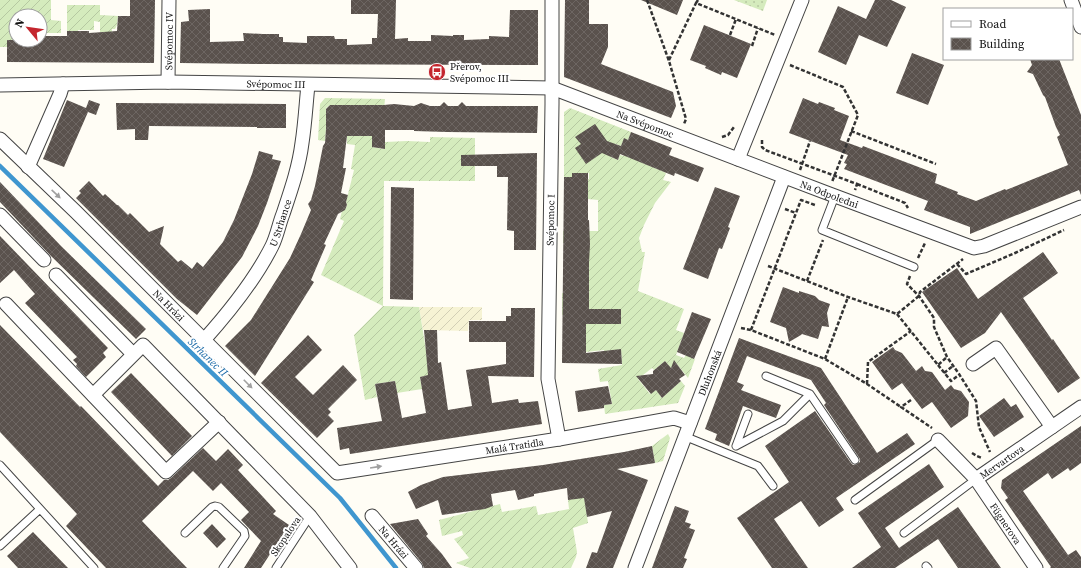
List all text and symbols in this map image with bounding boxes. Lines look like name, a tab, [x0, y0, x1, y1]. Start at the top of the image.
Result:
north arrow	[8, 8, 48, 48]
legend	[943, 8, 1073, 60]
street label: Svépomoc IV	[162, 12, 176, 70]
text: N	[11, 16, 28, 31]
text: Road	[979, 16, 1006, 32]
text: Building	[979, 36, 1024, 52]
place label: Přerov, Svépomoc III	[450, 60, 509, 85]
bus stop icon: Přerov, Svépomoc III	[427, 62, 447, 82]
street label: Svépomoc III	[246, 77, 306, 91]
street label: Na Svépomoc	[615, 107, 676, 141]
street label: Na Odpoledni	[798, 177, 860, 211]
one-way arrow	[51, 189, 61, 198]
street label: Svépomoc I	[544, 194, 557, 246]
street label: U Strhance	[267, 197, 295, 249]
street label: Na Hrázi	[150, 287, 187, 324]
water label: Strhanec II	[184, 334, 232, 381]
street label: Dluhonská	[695, 347, 725, 398]
one-way arrow	[243, 379, 253, 389]
street label: Malá Tratidla	[484, 435, 546, 457]
street label: Mervartova	[977, 441, 1027, 482]
one-way arrow	[370, 464, 382, 470]
street label: Fügnerova	[987, 500, 1025, 548]
street label: Skopalova	[267, 513, 304, 559]
street label: Na Hrázi	[376, 523, 411, 561]

